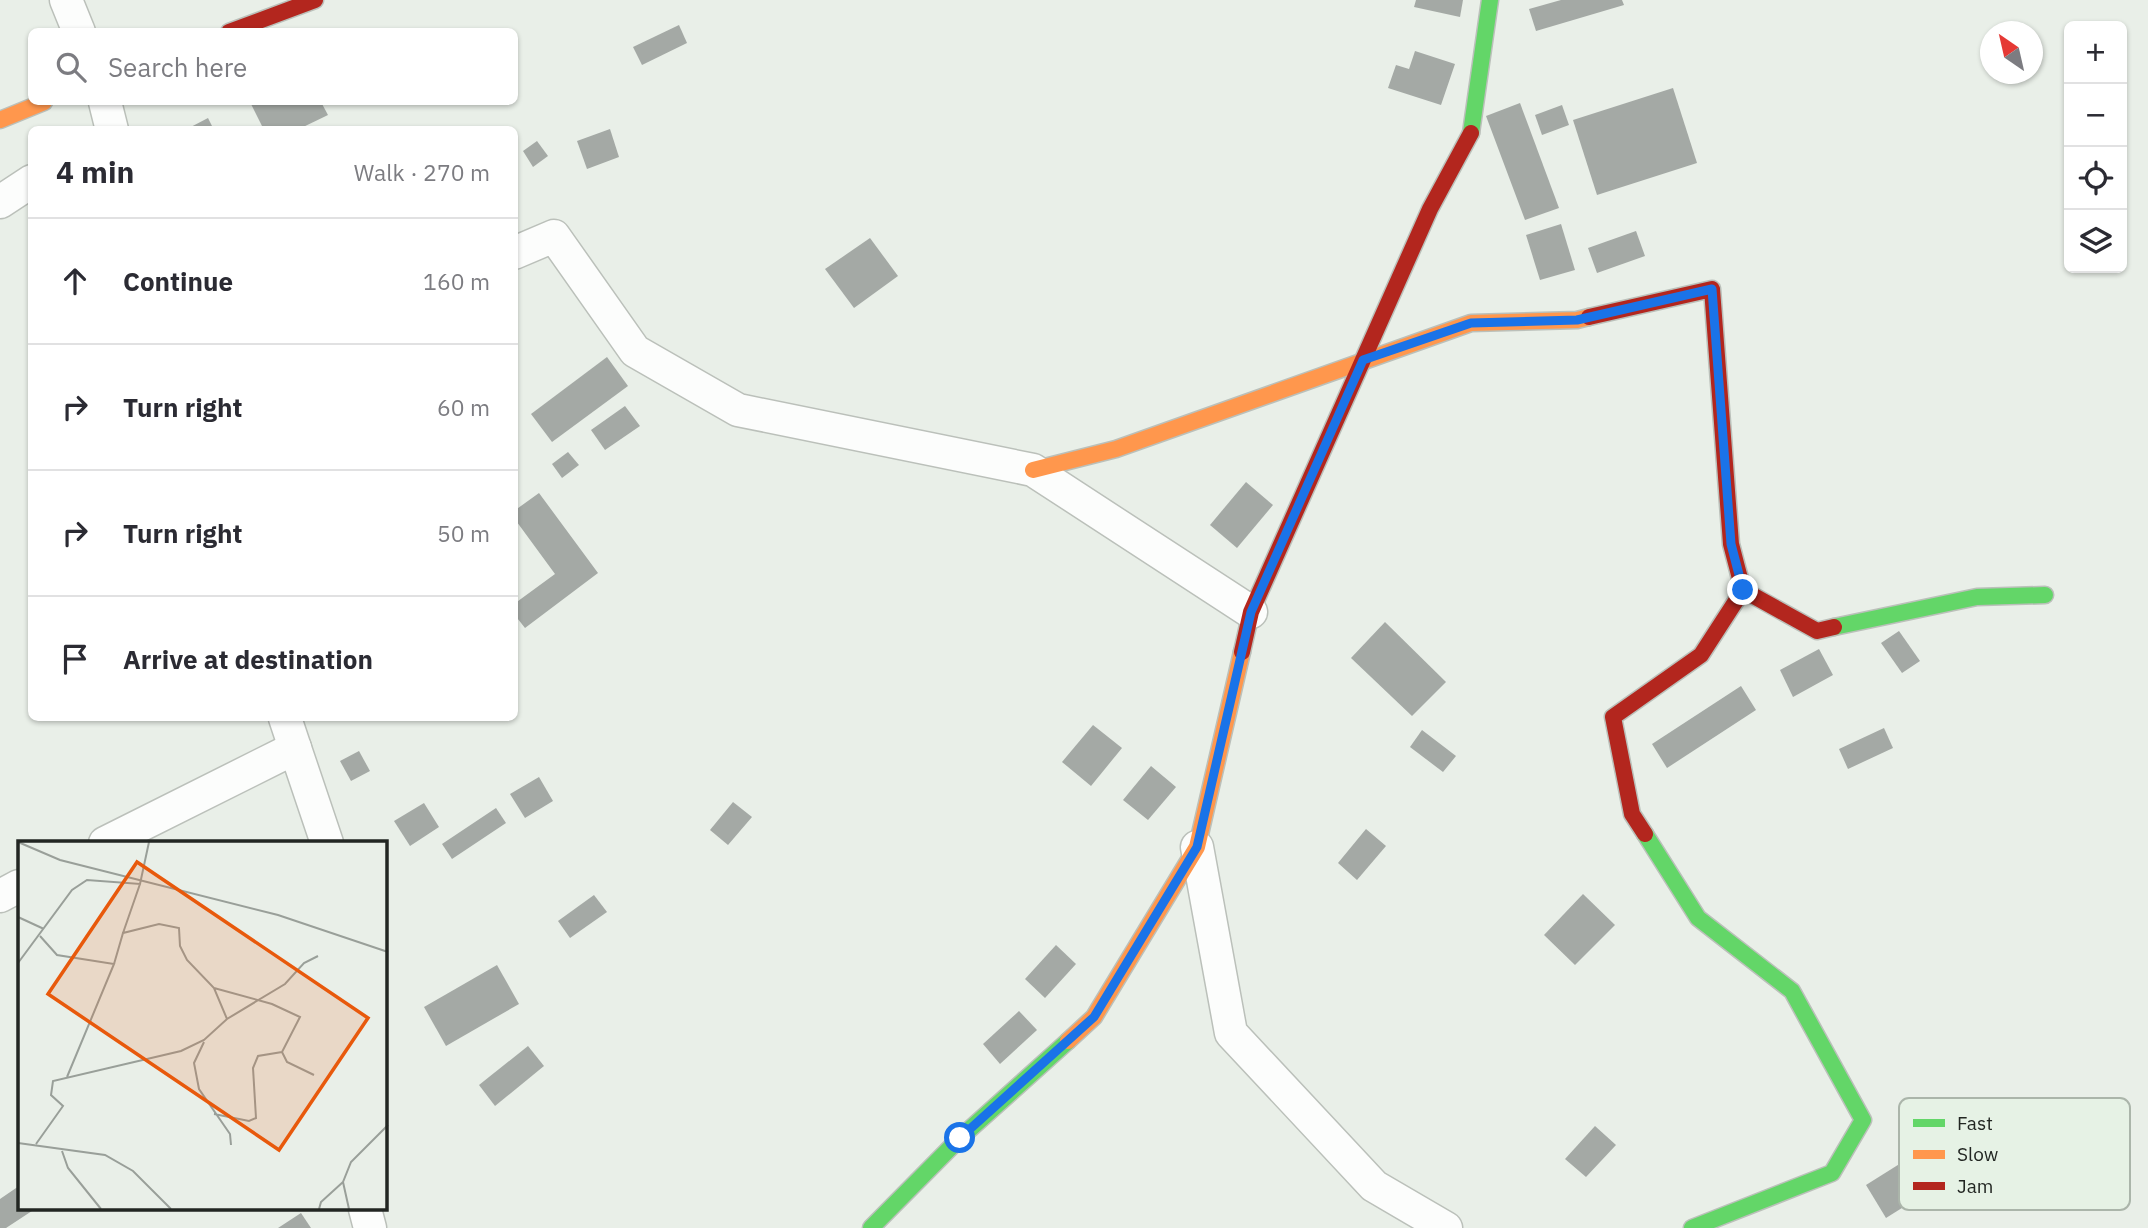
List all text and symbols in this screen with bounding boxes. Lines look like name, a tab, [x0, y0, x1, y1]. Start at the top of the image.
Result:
north arrow	[1980, 21, 2043, 84]
map controls	[2064, 21, 2127, 273]
button: +	[2064, 21, 2127, 84]
search box	[28, 28, 518, 105]
icon: search	[52, 48, 90, 86]
text: Search here	[108, 50, 247, 84]
button: −	[2064, 84, 2127, 147]
button: locate	[2064, 147, 2127, 210]
text: 4 min	[56, 152, 134, 191]
text: Walk · 270 m	[354, 157, 490, 187]
button: layers	[2064, 210, 2127, 273]
icon: ahead	[56, 262, 94, 300]
text: Continue	[123, 264, 233, 298]
text: 160 m	[423, 266, 490, 296]
icon: right	[56, 388, 94, 426]
text: Turn right	[123, 390, 242, 424]
text: 60 m	[437, 392, 490, 422]
icon: right	[56, 514, 94, 552]
text: Turn right	[123, 516, 242, 550]
text: 50 m	[437, 518, 490, 548]
route end	[1727, 574, 1758, 605]
icon: arrive	[56, 640, 94, 678]
text: Arrive at destination	[123, 642, 373, 676]
inset map	[18, 841, 387, 1210]
legend	[1899, 1098, 2130, 1210]
text: Fast	[1957, 1111, 1993, 1135]
route start	[944, 1122, 975, 1153]
text: Slow	[1957, 1142, 1998, 1166]
text: Jam	[1957, 1174, 1993, 1198]

